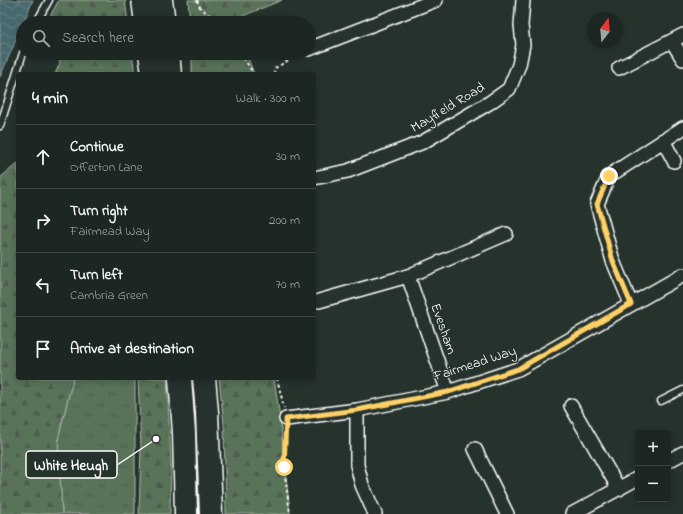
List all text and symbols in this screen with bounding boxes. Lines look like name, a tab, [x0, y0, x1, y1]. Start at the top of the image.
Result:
north arrow	[587, 12, 623, 48]
search box	[16, 16, 316, 60]
icon: search	[30, 27, 52, 49]
text: Search here	[62, 27, 134, 49]
street label: Mayfield Road	[407, 77, 490, 139]
text: 4 min	[32, 86, 68, 111]
text: Walk · 300 m	[236, 89, 300, 108]
text: Continue	[70, 136, 124, 158]
icon: ahead	[32, 146, 54, 168]
text: 30 m	[276, 147, 300, 166]
text: Offerton Lane	[70, 158, 143, 177]
route end	[600, 167, 618, 185]
text: Turn right	[70, 200, 128, 222]
icon: right	[32, 210, 54, 232]
text: 200 m	[269, 211, 300, 230]
text: Fairmead Way	[70, 222, 150, 241]
text: Turn left	[70, 264, 123, 286]
icon: left	[32, 274, 54, 296]
text: 70 m	[276, 275, 300, 294]
text: Cambria Green	[70, 286, 148, 305]
street label: Evesham	[424, 301, 462, 357]
icon: arrive	[32, 338, 54, 360]
text: Arrive at destination	[70, 338, 194, 360]
street label: Fairmead Way	[430, 341, 520, 388]
map controls	[635, 430, 671, 502]
button: +	[635, 430, 671, 466]
callout: White Heugh	[26, 451, 117, 478]
text: White Heugh	[34, 455, 108, 479]
route start	[275, 458, 293, 476]
button: −	[635, 466, 671, 502]

